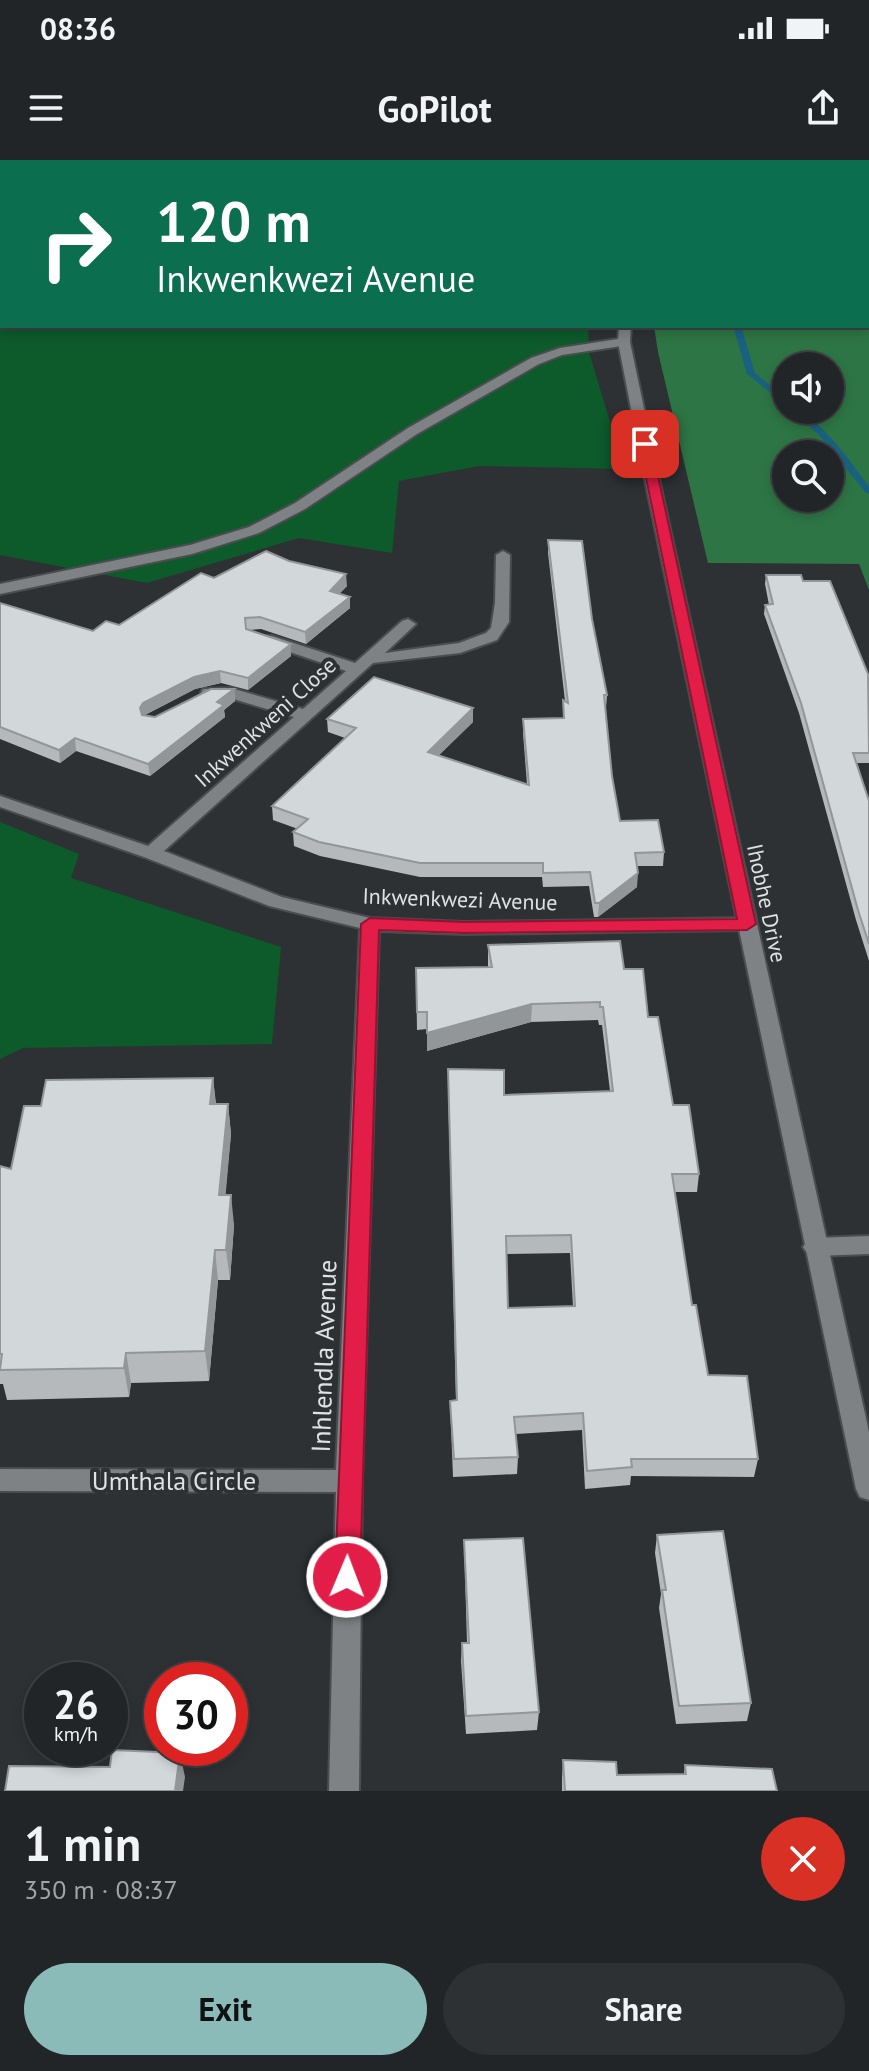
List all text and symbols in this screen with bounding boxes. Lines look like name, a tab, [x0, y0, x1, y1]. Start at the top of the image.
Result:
text: 08:36	[40, 9, 116, 48]
text: GoPilot	[377, 85, 492, 132]
icon: menu	[24, 86, 68, 130]
icon: share	[801, 86, 845, 130]
text: 120 m	[156, 185, 311, 257]
icon: right	[24, 192, 128, 296]
text: Inkwenkwezi Avenue	[156, 255, 475, 302]
map controls	[772, 352, 844, 512]
button: sound	[772, 352, 844, 424]
pin	[611, 410, 679, 478]
icon: arrive	[623, 422, 667, 466]
button: search	[772, 440, 844, 512]
street label: Inkwenkweni Close	[188, 651, 342, 793]
street label: Ihobhe Drive	[741, 841, 793, 965]
street label: Inkwenkwezi Avenue	[362, 882, 558, 916]
street label: Inhlendla Avenue	[304, 1259, 343, 1453]
street label: Umthala Circle	[92, 1464, 256, 1497]
position arrow	[305, 1535, 389, 1619]
speed limit sign: 30	[144, 1662, 248, 1766]
text: 26	[53, 1678, 99, 1730]
text: km/h	[54, 1721, 98, 1747]
text: 1 min	[24, 1812, 141, 1874]
button: close	[761, 1817, 845, 1901]
text: 350 m · 08:37	[24, 1873, 178, 1906]
button: Exit	[24, 1963, 427, 2055]
button: Share	[443, 1963, 845, 2055]

